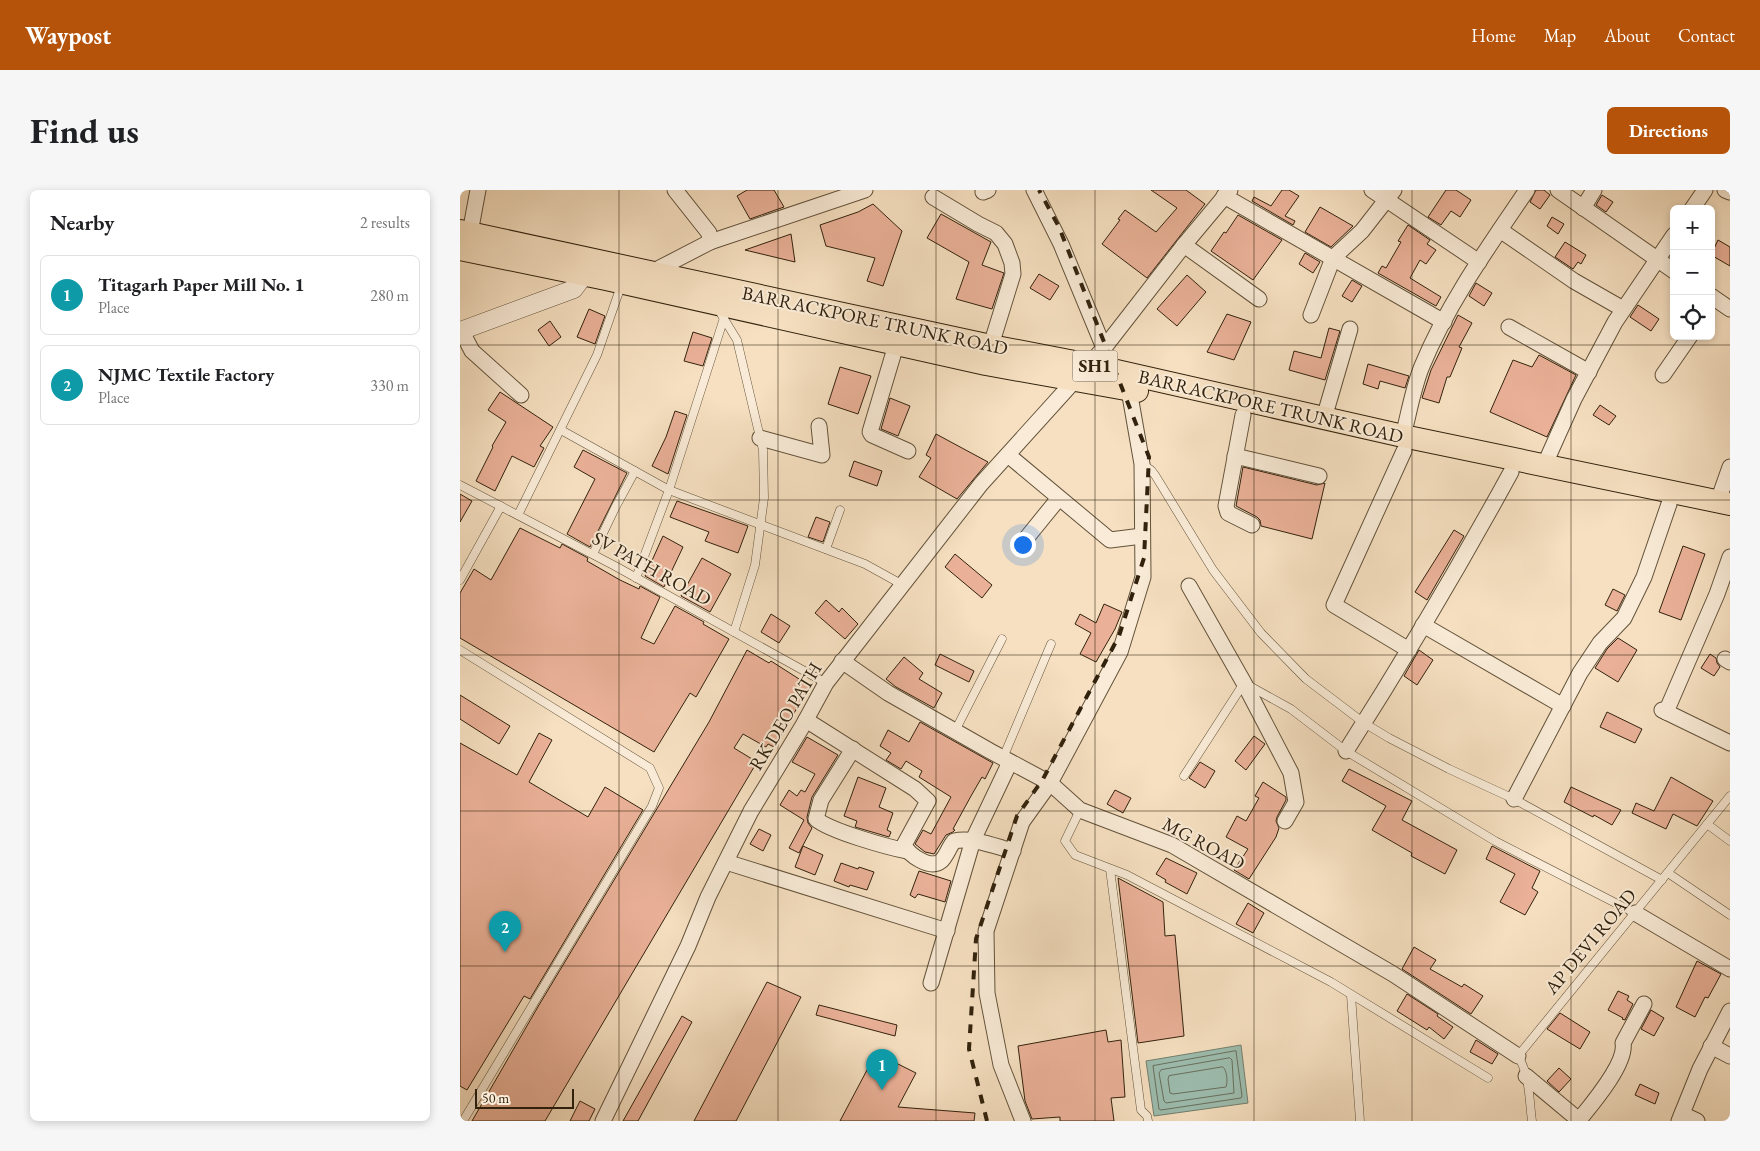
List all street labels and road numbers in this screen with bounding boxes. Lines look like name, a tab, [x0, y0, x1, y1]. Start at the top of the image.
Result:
street label: BARRACKPORE TRUNK ROAD	[740, 280, 1010, 361]
road number: SH1	[1072, 350, 1118, 382]
street label: BARRACKPORE TRUNK ROAD	[1136, 364, 1406, 449]
street label: SV PATH ROAD	[588, 525, 716, 611]
street label: RK DEO PATH	[743, 658, 828, 775]
street label: MG ROAD	[1158, 811, 1249, 876]
street label: AP DEVI ROAD	[1538, 883, 1642, 1000]

